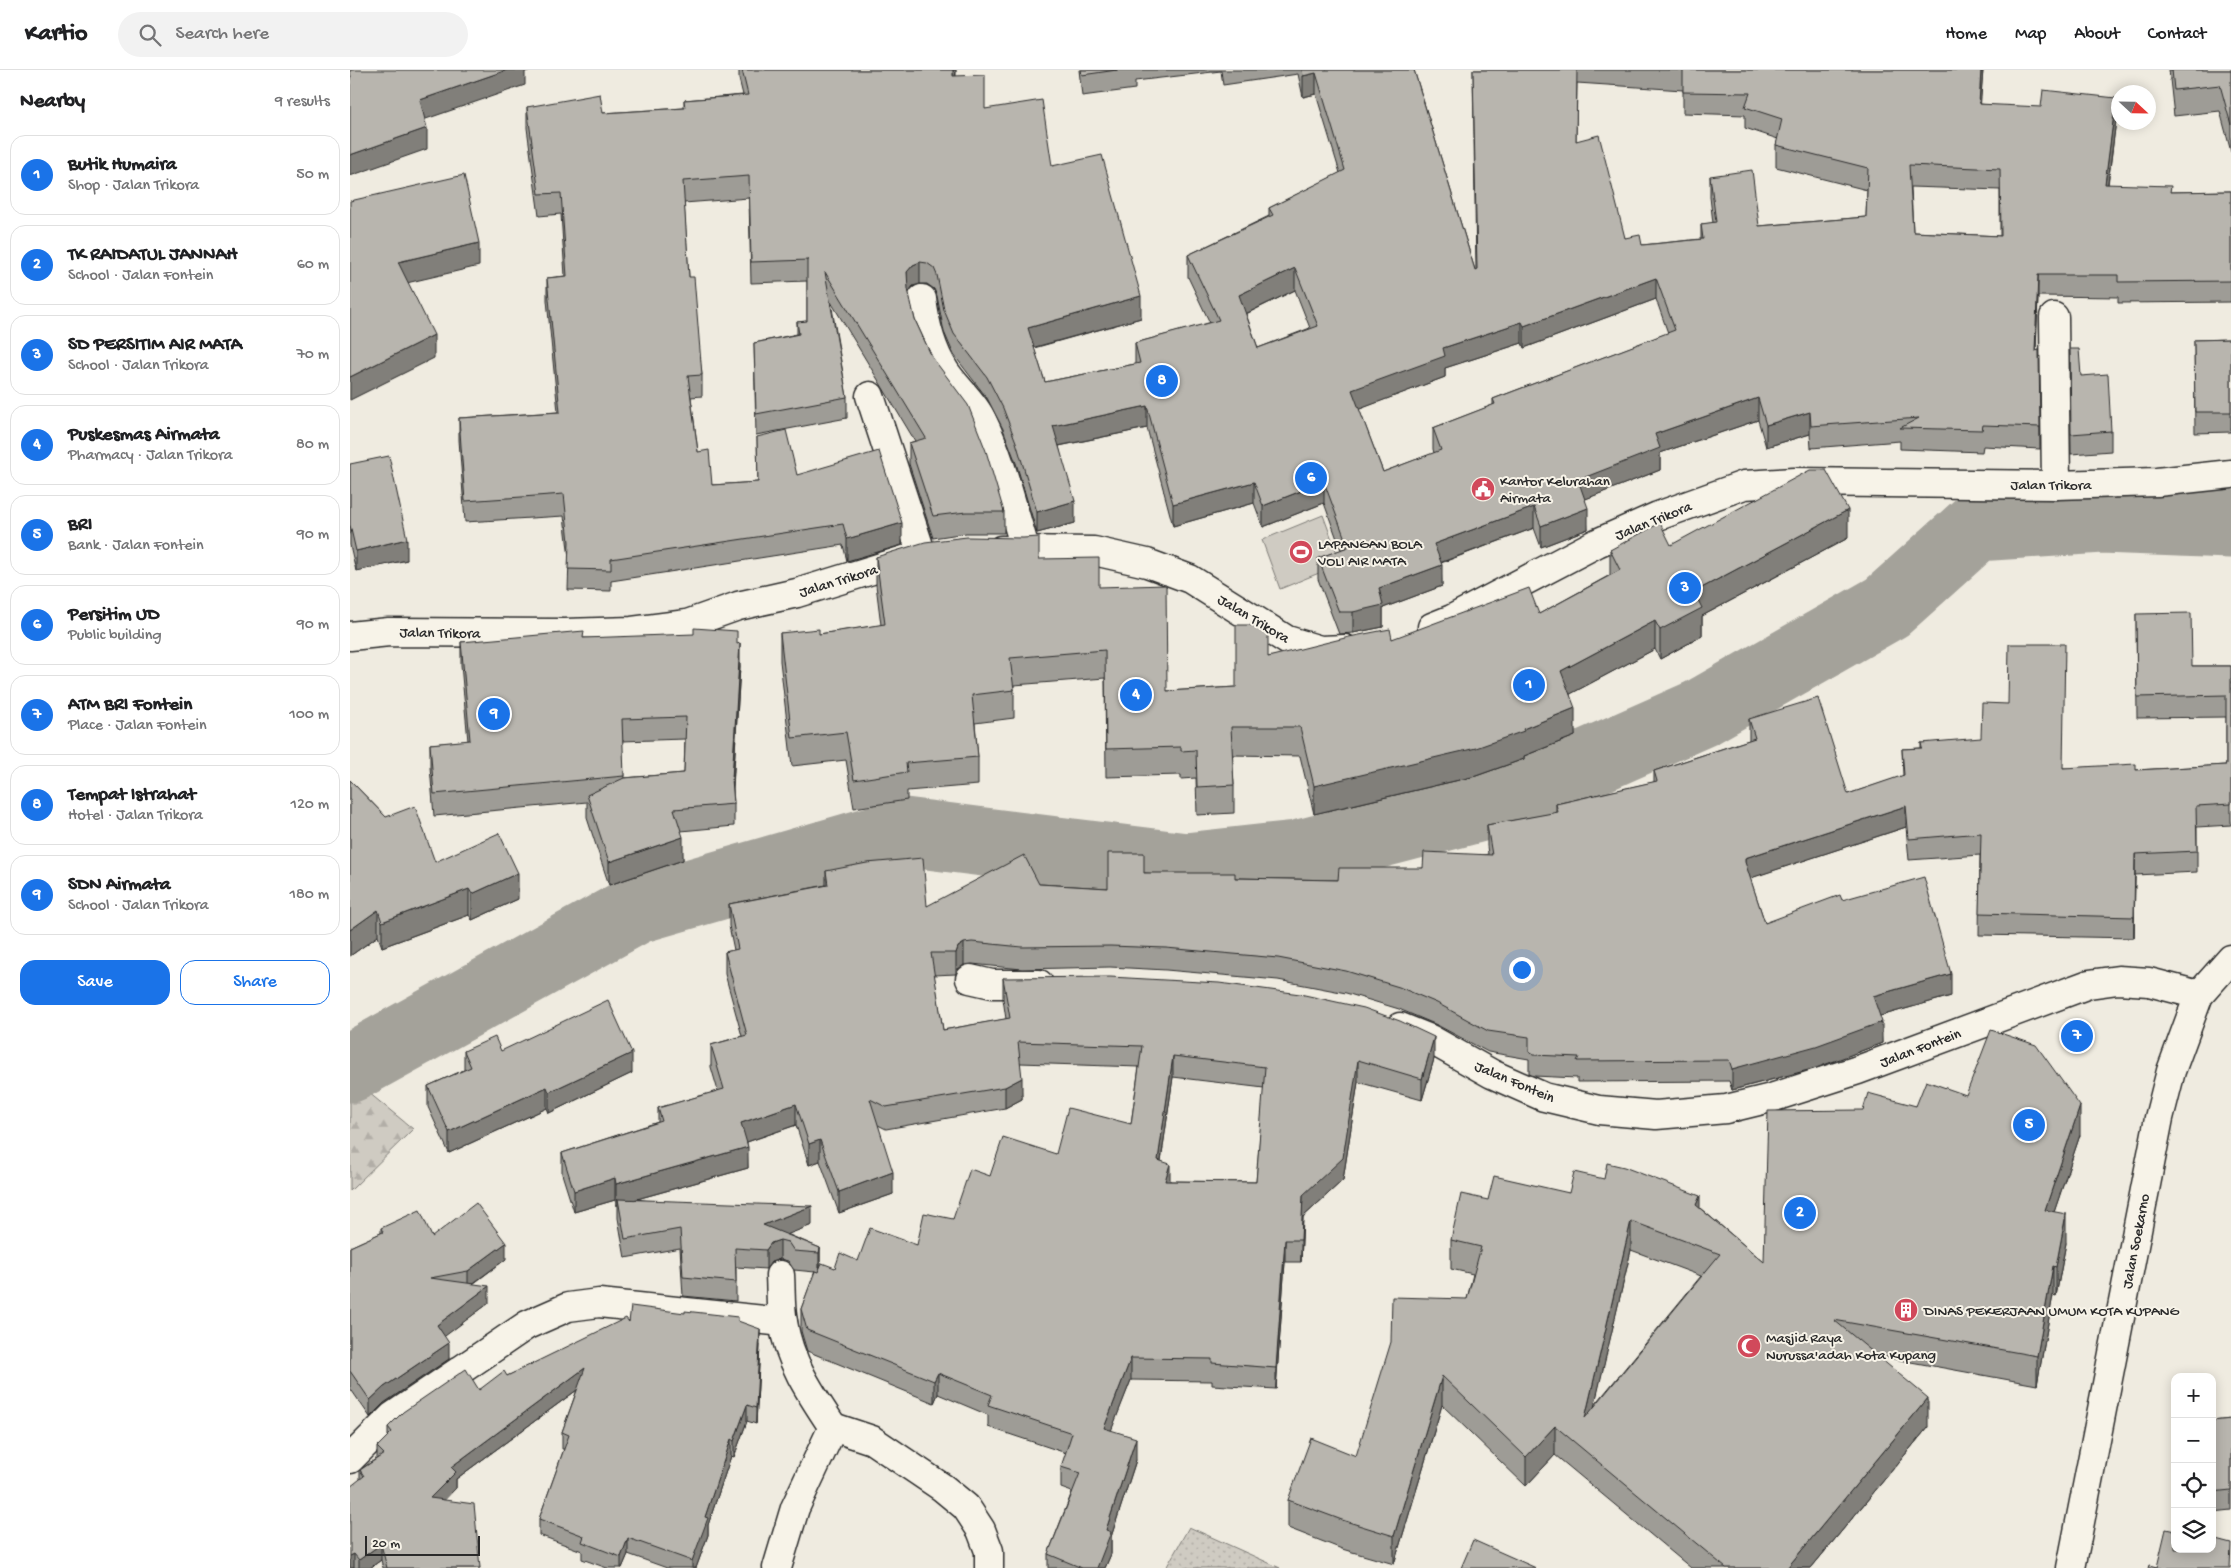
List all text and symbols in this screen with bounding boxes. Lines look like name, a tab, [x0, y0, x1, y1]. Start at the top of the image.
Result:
search box	[118, 12, 468, 57]
text: Kartio	[25, 20, 88, 49]
icon: search	[136, 21, 164, 49]
text: Search here	[176, 23, 269, 46]
text: Home	[1945, 24, 1987, 45]
text: Map	[2015, 24, 2046, 45]
text: About	[2074, 24, 2120, 45]
text: Contact	[2148, 24, 2206, 45]
north arrow	[2111, 85, 2156, 130]
text: Nearby	[20, 90, 85, 115]
text: 9 results	[275, 93, 330, 112]
text: Butik Humaira	[68, 154, 177, 177]
text: 1	[34, 166, 40, 185]
text: 50 m	[296, 166, 329, 185]
text: Shop · Jalan Trikora	[68, 177, 199, 196]
text: TK RAIDATUL JANNAH	[68, 244, 237, 267]
text: 2	[33, 256, 41, 275]
text: 60 m	[297, 256, 329, 275]
text: School · Jalan Fontein	[68, 267, 213, 286]
text: SD PERSITIM AIR MATA	[68, 334, 242, 357]
text: 3	[33, 346, 41, 365]
text: 70 m	[296, 346, 329, 365]
text: School · Jalan Trikora	[68, 357, 209, 376]
pin: 8	[1146, 362, 1178, 400]
text: Puskesmas Airmata	[68, 424, 220, 447]
text: 4	[33, 436, 41, 455]
text: 80 m	[296, 436, 329, 455]
text: Pharmacy · Jalan Trikora	[68, 447, 233, 466]
pin: 6	[1295, 459, 1327, 497]
place label: Kantor Kelurahan Airmata	[1500, 473, 1610, 508]
public building icon: Kantor Kelurahan Airmata	[1470, 476, 1496, 502]
street label: Jalan Trikora	[2010, 477, 2092, 495]
street label: Jalan Trikora	[1613, 498, 1695, 545]
text: BRI	[68, 514, 92, 537]
text: 5	[33, 526, 41, 545]
text: 90 m	[297, 526, 329, 545]
place label: LAPANGAN BOLA VOLI AIR MATA	[1317, 536, 1423, 571]
text: Bank · Jalan Fontein	[68, 537, 204, 556]
sports icon: LAPANGAN BOLA VOLI AIR MATA	[1288, 539, 1314, 565]
street label: Jalan Trikora	[797, 561, 881, 602]
pin: 3	[1669, 569, 1701, 607]
street label: Jalan Trikora	[1214, 591, 1293, 649]
text: Persitim UD	[68, 604, 159, 627]
text: 6	[33, 616, 41, 635]
text: 90 m	[297, 616, 329, 635]
street label: Jalan Trikora	[399, 624, 481, 644]
text: Public building	[68, 627, 162, 646]
pin: 1	[1513, 666, 1545, 704]
pin: 4	[1120, 676, 1152, 714]
text: ATM BRI Fontein	[68, 694, 192, 717]
pin: 9	[478, 695, 510, 733]
text: 7	[33, 706, 41, 725]
text: 100 m	[289, 706, 329, 725]
text: Place · Jalan Fontein	[68, 717, 207, 736]
text: Tempat Istrahat	[68, 784, 196, 807]
text: 8	[33, 796, 41, 815]
text: 120 m	[290, 796, 329, 815]
text: Hotel · Jalan Trikora	[68, 807, 203, 826]
text: SDN Airmata	[68, 874, 171, 897]
text: 9	[33, 886, 41, 905]
text: 180 m	[290, 886, 329, 905]
text: School · Jalan Trikora	[68, 897, 209, 916]
your location	[1509, 957, 1535, 983]
button: Save	[20, 960, 170, 1005]
button: Share	[180, 960, 330, 1005]
pin: 7	[2061, 1017, 2093, 1055]
street label: Jalan Fontein	[1878, 1025, 1964, 1073]
street label: Jalan Fontein	[1471, 1058, 1557, 1108]
pin: 5	[2013, 1106, 2045, 1144]
street label: Jalan Soekarno	[2119, 1192, 2155, 1290]
pin: 2	[1784, 1194, 1816, 1232]
building icon: DINAS PEKERJAAN UMUM KOTA KUPANG	[1893, 1297, 1919, 1323]
place label: DINAS PEKERJAAN UMUM KOTA KUPANG	[1923, 1303, 2180, 1321]
place label: Masjid Raya Nurussa'adah Kota Kupang	[1766, 1330, 1936, 1365]
mosque icon: Masjid Raya Nurussa'adah Kota Kupang	[1736, 1333, 1762, 1359]
map controls	[2171, 1373, 2216, 1553]
button: +	[2171, 1373, 2216, 1418]
button: −	[2171, 1418, 2216, 1463]
button: locate	[2171, 1463, 2216, 1508]
button: layers	[2171, 1508, 2216, 1553]
scale bar	[365, 1533, 480, 1556]
text: 20 m	[372, 1536, 400, 1553]

